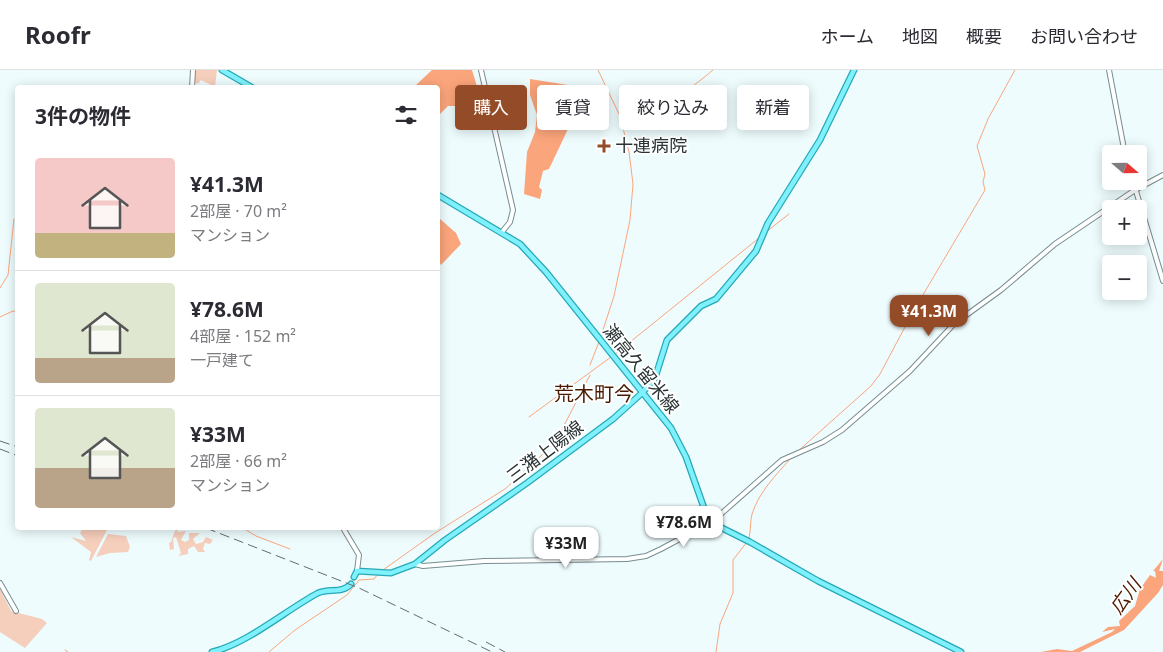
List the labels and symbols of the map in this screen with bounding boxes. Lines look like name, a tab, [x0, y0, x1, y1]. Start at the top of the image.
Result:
place label: 十連病院	[615, 133, 687, 157]
marker: 十連病院	[597, 139, 611, 153]
north arrow	[1102, 145, 1148, 190]
pin: ¥41.3M	[888, 294, 970, 337]
street label: 瀬高久留米線	[598, 319, 685, 418]
district label: 荒木町今	[554, 380, 634, 407]
street label: 三潴上陽線	[501, 415, 588, 488]
pin: ¥78.6M	[643, 506, 725, 548]
pin: ¥33M	[536, 526, 596, 569]
water label: 広川	[1103, 571, 1148, 619]

